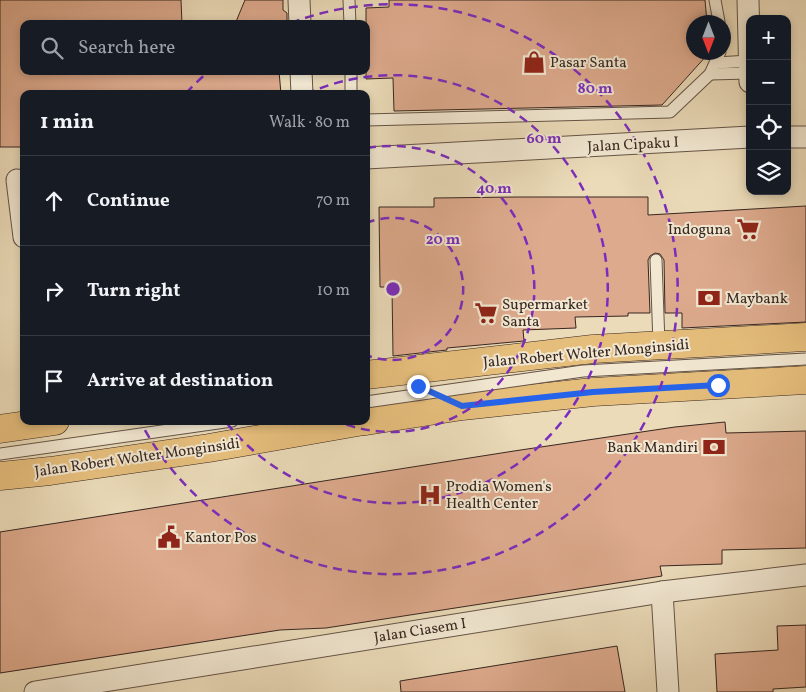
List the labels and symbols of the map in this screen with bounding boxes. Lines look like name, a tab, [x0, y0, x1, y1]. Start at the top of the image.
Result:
north arrow	[686, 15, 731, 60]
shop icon: Pasar Santa	[521, 49, 547, 75]
place label: Pasar Santa	[550, 53, 627, 74]
text: 80 m	[578, 79, 613, 100]
text: 60 m	[527, 129, 562, 150]
street label: Jalan Cipaku I	[587, 133, 679, 158]
text: 40 m	[476, 179, 512, 200]
supermarket icon: Indoguna	[735, 216, 761, 242]
place label: Indoguna	[668, 220, 731, 241]
text: 20 m	[426, 230, 461, 251]
centre of rings	[384, 280, 402, 298]
bank icon: Maybank	[696, 285, 722, 311]
place label: Maybank	[726, 289, 788, 310]
place label: Supermarket Santa	[502, 295, 588, 333]
supermarket icon: Supermarket Santa	[473, 300, 499, 326]
street label: Jalan Robert Wolter Monginsidi	[482, 335, 690, 374]
route start	[707, 374, 730, 397]
route end	[407, 375, 430, 398]
street label: Jalan Robert Wolter Monginsidi	[33, 434, 241, 483]
bank icon: Bank Mandiri	[701, 434, 727, 460]
place label: Bank Mandiri	[607, 438, 698, 459]
place label: Prodia Women's Health Center	[446, 477, 552, 515]
hospital icon: Prodia Women's Health Center	[417, 482, 443, 508]
public building icon: Kantor Pos	[156, 524, 182, 550]
place label: Kantor Pos	[185, 528, 257, 549]
street label: Jalan Ciasem I	[373, 614, 468, 649]

